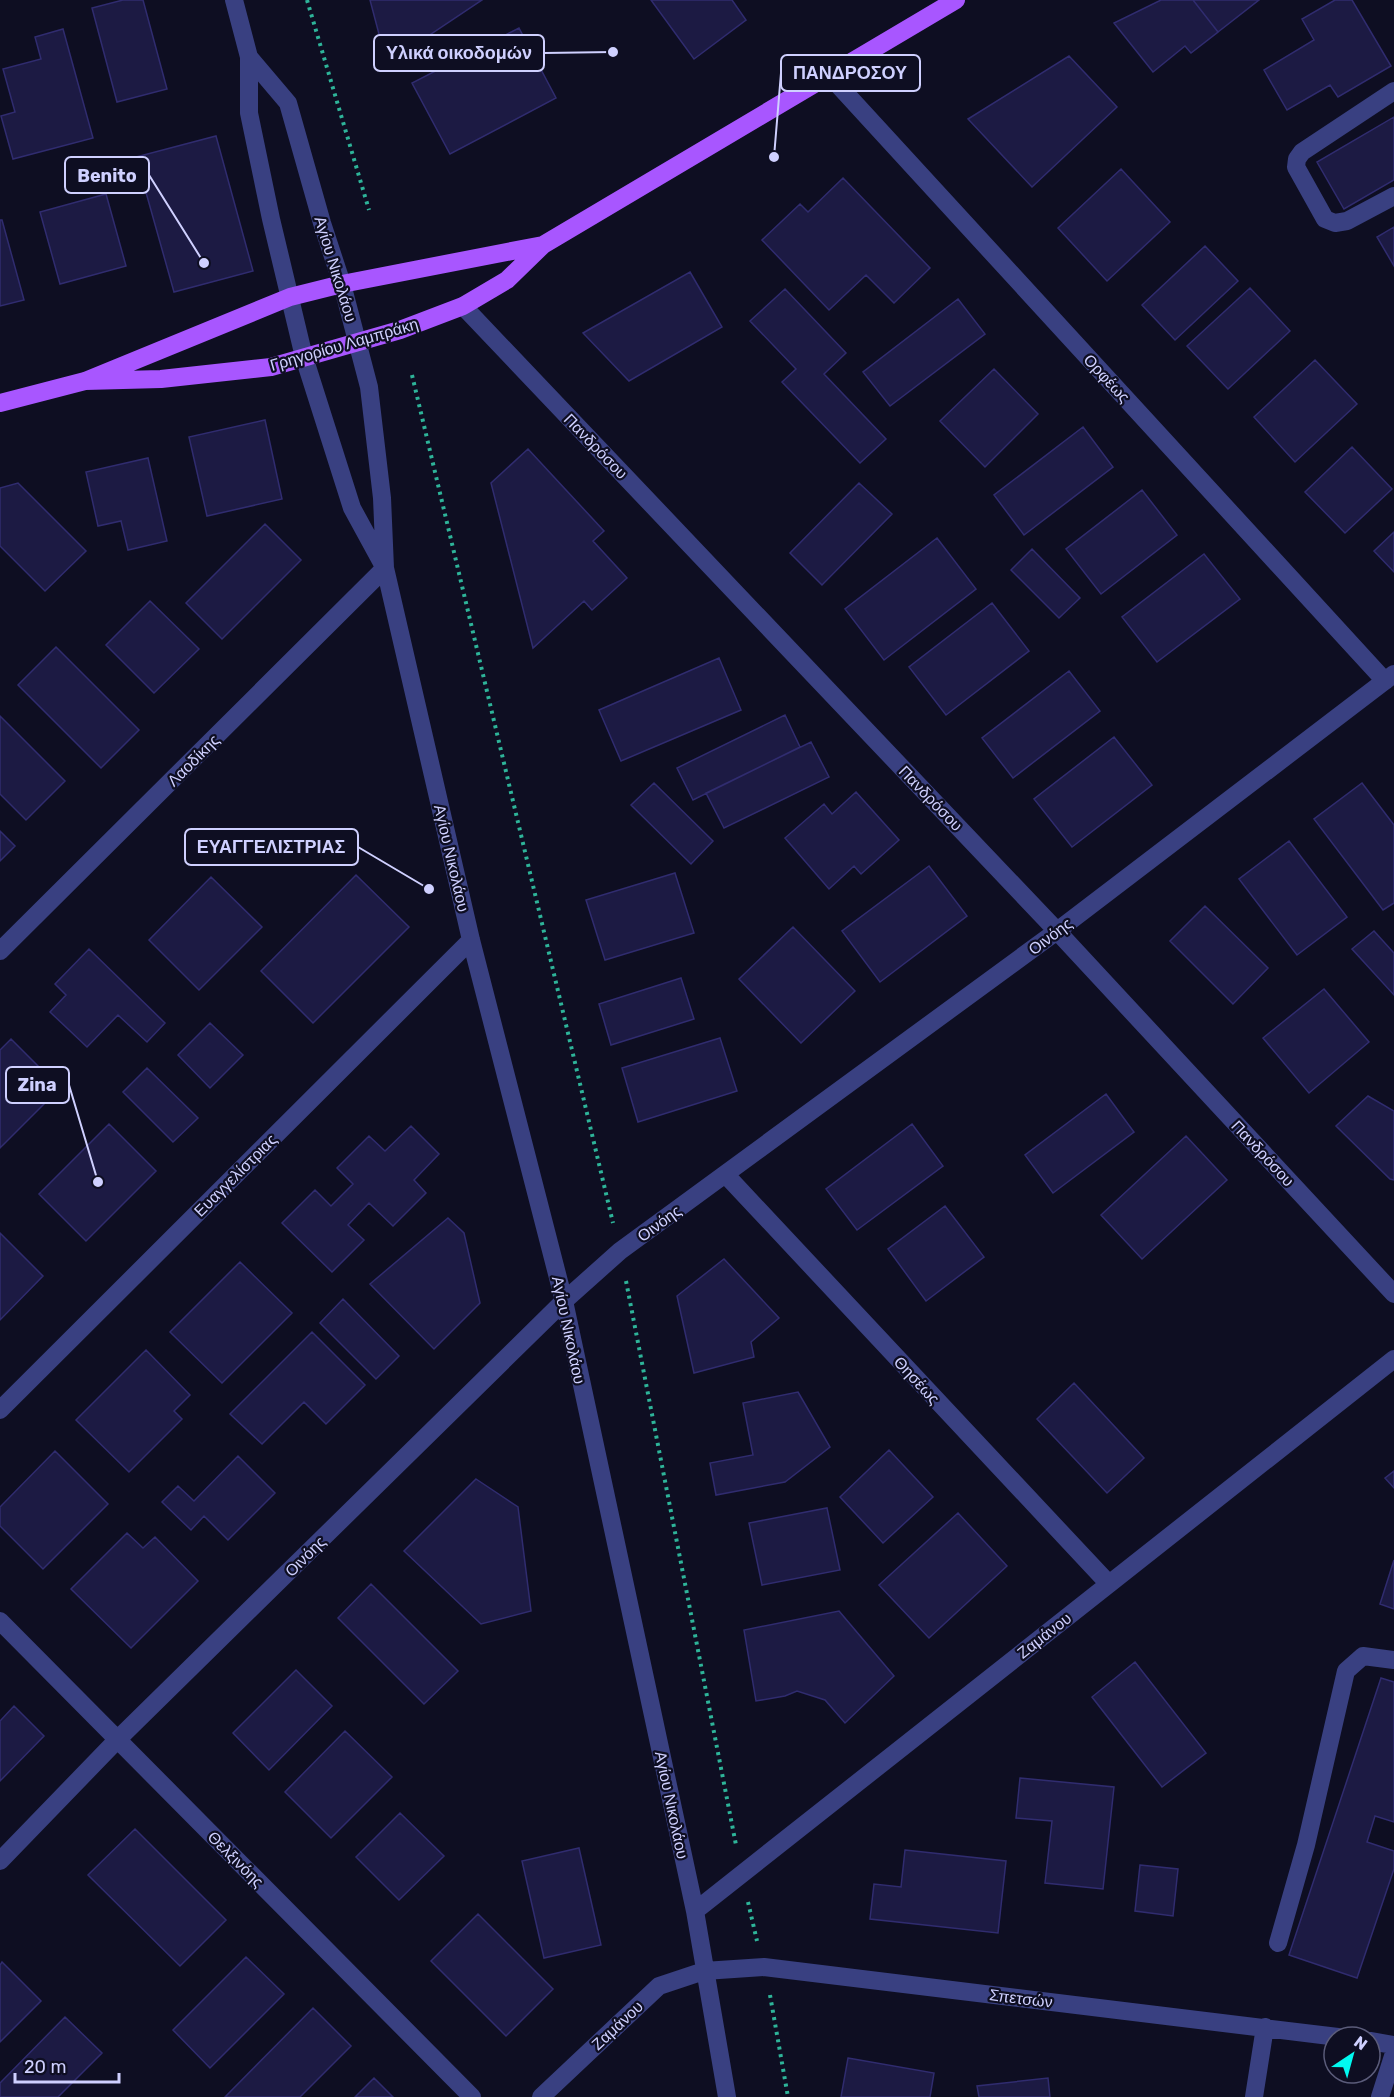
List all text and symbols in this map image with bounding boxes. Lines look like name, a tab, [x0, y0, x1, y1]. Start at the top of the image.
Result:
callout: Υλικά οικοδομών	[374, 35, 544, 71]
text: Υλικά οικοδομών	[386, 42, 532, 64]
callout: ΠΑΝΔΡΟΣΟΥ	[781, 55, 920, 91]
text: ΠΑΝΔΡΟΣΟΥ	[793, 62, 907, 84]
callout: Benito	[65, 157, 149, 193]
text: Benito	[77, 165, 137, 187]
street label: Αγίου Νικολάου	[310, 214, 361, 324]
street label: Γρηγορίου Λαμπράκη	[268, 314, 420, 375]
street label: Ορφέως	[1079, 350, 1134, 407]
street label: Πανδρόσου	[560, 410, 631, 483]
street label: Λαοδίκης	[163, 730, 224, 790]
street label: Πανδρόσου	[895, 762, 966, 835]
street label: Αγίου Νικολάου	[430, 803, 473, 914]
callout: ΕΥΑΓΓΕΛΙΣΤΡΙΑΣ	[185, 829, 358, 865]
text: ΕΥΑΓΓΕΛΙΣΤΡΙΑΣ	[197, 836, 346, 858]
street label: Οινόης	[1025, 914, 1076, 959]
callout: Zina	[6, 1067, 69, 1103]
text: Zina	[17, 1074, 57, 1096]
street label: Πανδρόσου	[1227, 1116, 1298, 1190]
street label: Ευαγγελίστριας	[190, 1130, 281, 1221]
street label: Οινόης	[634, 1201, 685, 1246]
street label: Αγίου Νικολάου	[548, 1274, 589, 1386]
street label: Θησέως	[890, 1352, 944, 1408]
street label: Οινόης	[281, 1532, 330, 1581]
street label: Ζαμάνου	[1014, 1608, 1075, 1662]
street label: Αγίου Νικολάου	[651, 1749, 692, 1861]
street label: Θελξινόης	[204, 1827, 268, 1892]
street label: Σπετσών	[988, 1985, 1054, 2012]
street label: Ζαμάνου	[588, 1997, 647, 2054]
north arrow	[1322, 2025, 1382, 2085]
text: N	[1350, 2032, 1371, 2054]
scale bar	[15, 2046, 118, 2084]
text: 20 m	[24, 2056, 66, 2078]

